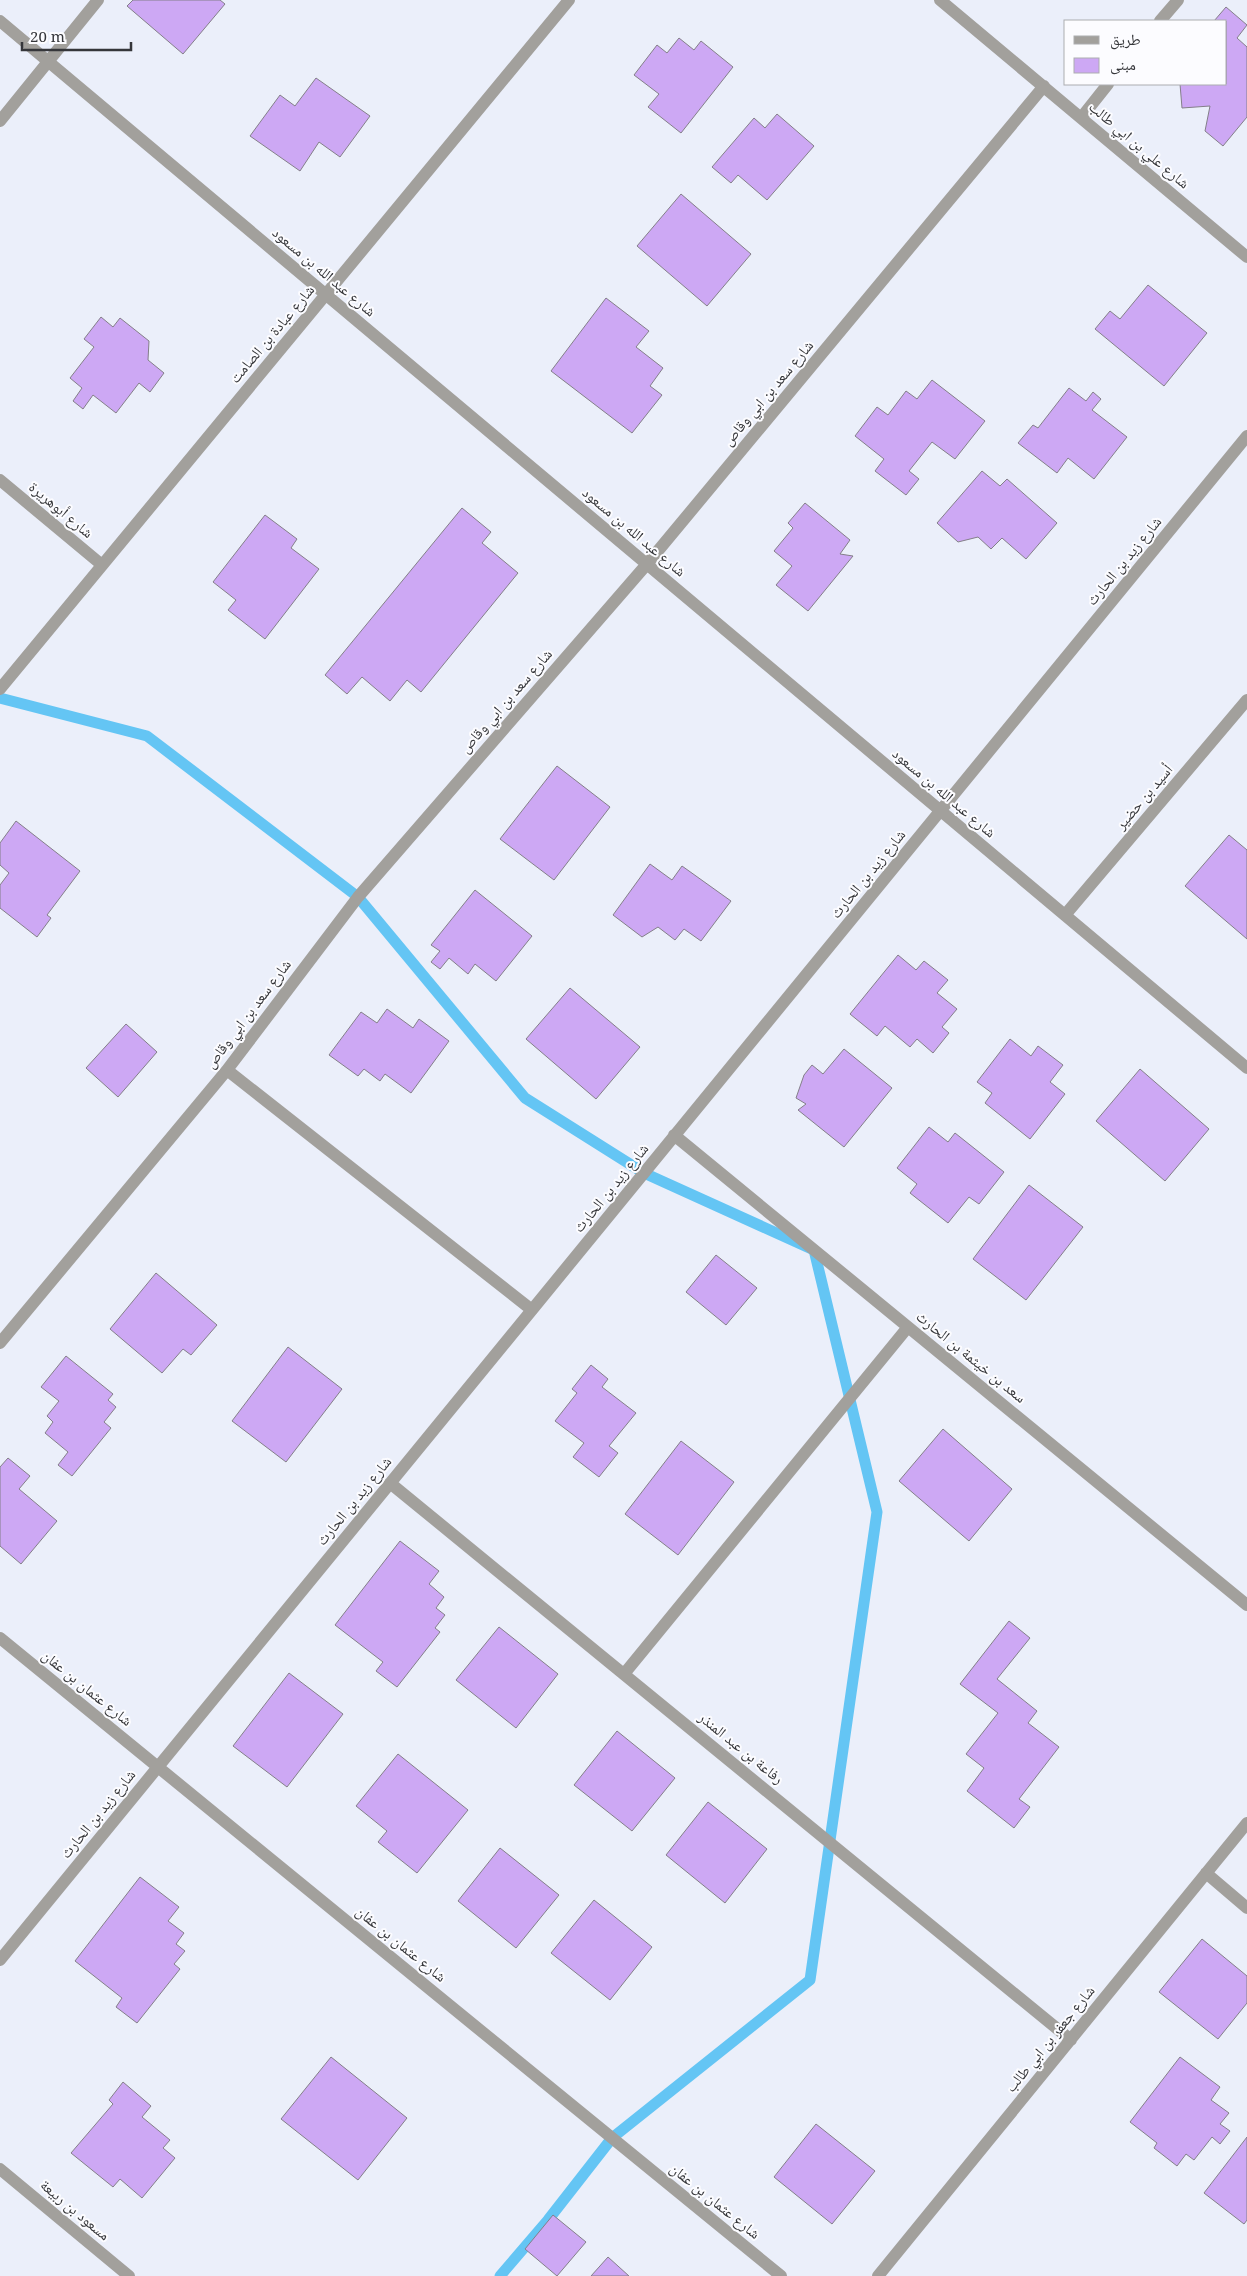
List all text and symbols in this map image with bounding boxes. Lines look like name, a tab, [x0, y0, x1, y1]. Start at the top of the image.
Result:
scale bar	[22, 20, 131, 52]
legend	[1064, 20, 1227, 85]
text: 20 m	[30, 26, 65, 46]
text: طريق	[1110, 29, 1141, 50]
text: مبنى	[1110, 54, 1136, 75]
street label: شارع علي بن ابي طالب	[1083, 96, 1194, 195]
street label: شارع عبد الله بن مسعود	[268, 222, 381, 321]
street label: شارع عبادة بن الصامت	[224, 280, 319, 387]
street label: شارع سعد بن ابي وقاص	[717, 335, 819, 451]
street label: شارع أبوهريرة	[25, 476, 98, 543]
street label: شارع عبد الله بن مسعود	[578, 482, 691, 581]
street label: شارع زيد بن الحارث	[1081, 512, 1166, 610]
street label: شارع سعد بن ابي وقاص	[454, 644, 558, 758]
street label: شارع عبد الله بن مسعود	[888, 743, 1001, 842]
street label: أسيد بن حضير	[1109, 759, 1177, 835]
street label: شارع زيد بن الحارث	[825, 825, 910, 923]
street label: شارع سعد بن ابي وقاص	[200, 955, 297, 1074]
street label: شارع زيد بن الحارث	[568, 1139, 653, 1237]
street label: سعد بن خيثمة بن الحارث	[912, 1306, 1031, 1408]
street label: شارع زيد بن الحارث	[311, 1452, 396, 1550]
street label: شارع عثمان بن عفان	[38, 1645, 137, 1731]
street label: رفاعة بن عبد المنذر	[693, 1706, 789, 1789]
street label: شارع زيد بن الحارث	[55, 1765, 140, 1863]
street label: شارع عثمان بن عفان	[352, 1901, 451, 1987]
street label: شارع جعفر بن ابي طالب	[1000, 1981, 1101, 2098]
street label: شارع عثمان بن عفان	[666, 2158, 765, 2244]
street label: مسعود بن ربيعة	[36, 2174, 115, 2245]

